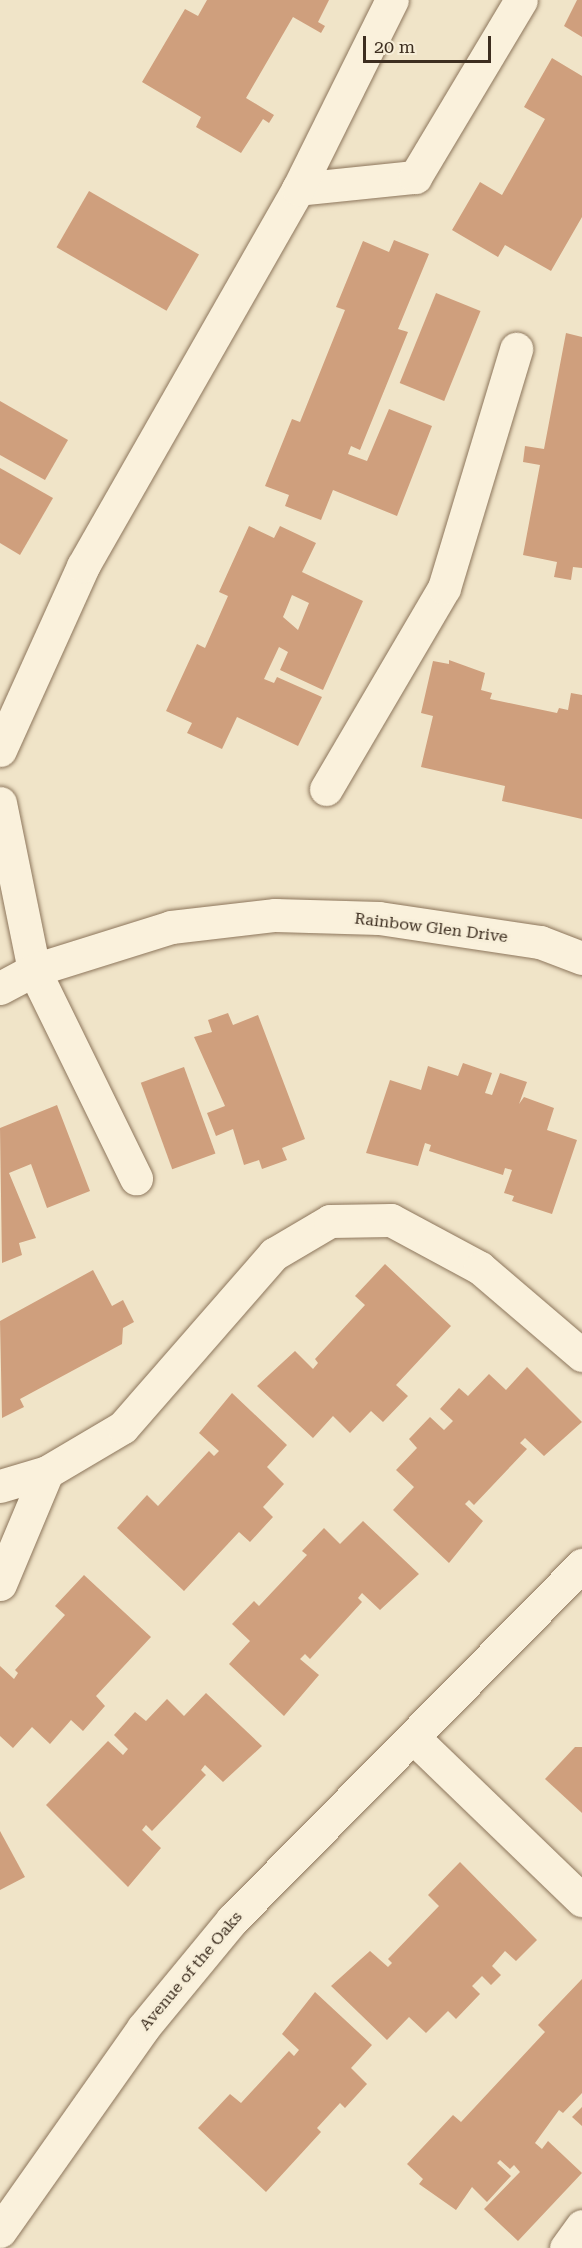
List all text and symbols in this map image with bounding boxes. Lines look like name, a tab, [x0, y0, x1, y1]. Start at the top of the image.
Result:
scale bar	[366, 24, 494, 62]
text: 20 m	[374, 36, 415, 57]
street label: Rainbow Glen Drive	[353, 909, 509, 947]
street label: Avenue of the Oaks	[136, 1908, 246, 2034]

